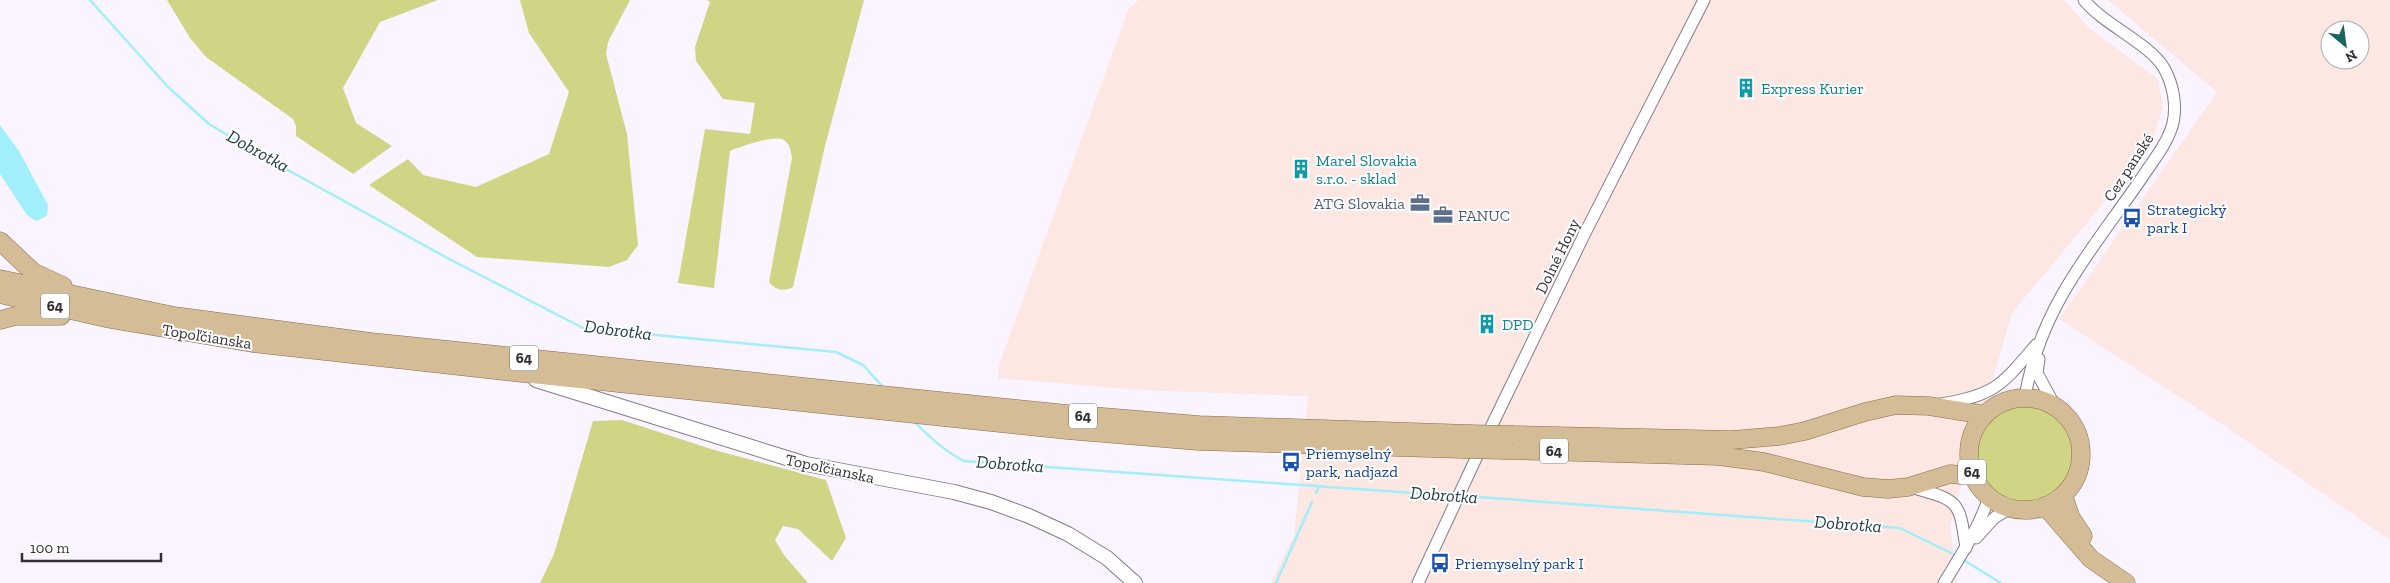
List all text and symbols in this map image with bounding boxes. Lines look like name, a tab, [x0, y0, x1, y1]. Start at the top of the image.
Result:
north arrow	[2320, 20, 2370, 70]
text: N	[2342, 46, 2360, 66]
building icon: Express Kurier	[1735, 77, 1757, 99]
place label: Express Kurier	[1761, 79, 1864, 98]
water label: Dobrotka	[223, 125, 293, 177]
street label: Cez panské	[2099, 130, 2157, 205]
place label: Marel Slovakia s.r.o. - sklad	[1316, 151, 1417, 188]
building icon: Marel Slovakia s.r.o. - sklad	[1290, 158, 1312, 180]
office icon: ATG Slovakia	[1409, 192, 1431, 214]
place label: ATG Slovakia	[1314, 194, 1405, 213]
place label: Strategický park I	[2147, 200, 2227, 237]
office icon: FANUC	[1432, 204, 1454, 226]
place label: FANUC	[1458, 206, 1510, 225]
bus stop icon: Strategický park I	[2121, 207, 2143, 229]
street label: Dolné Hony	[1531, 215, 1584, 297]
road number: 64	[41, 294, 69, 318]
building icon: DPD	[1476, 313, 1498, 335]
water label: Dobrotka	[583, 315, 653, 345]
place label: DPD	[1502, 315, 1533, 334]
street label: Topoľčianska	[161, 320, 253, 353]
road number: 64	[510, 346, 538, 370]
road number: 64	[1069, 404, 1097, 428]
road number: 64	[1540, 438, 1568, 464]
place label: Priemyselný park, nadjazd	[1306, 444, 1398, 481]
street label: Topoľčianska	[784, 450, 876, 487]
water label: Dobrotka	[975, 451, 1045, 477]
bus stop icon: Priemyselný park, nadjazd	[1280, 451, 1302, 473]
road number: 64	[1958, 460, 1986, 484]
water label: Dobrotka	[1409, 482, 1479, 508]
water label: Dobrotka	[1813, 511, 1883, 537]
scale bar	[22, 530, 161, 562]
text: 100 m	[30, 539, 69, 557]
bus stop icon: Priemyselný park I	[1429, 552, 1451, 574]
place label: Priemyselný park I	[1455, 554, 1584, 573]

